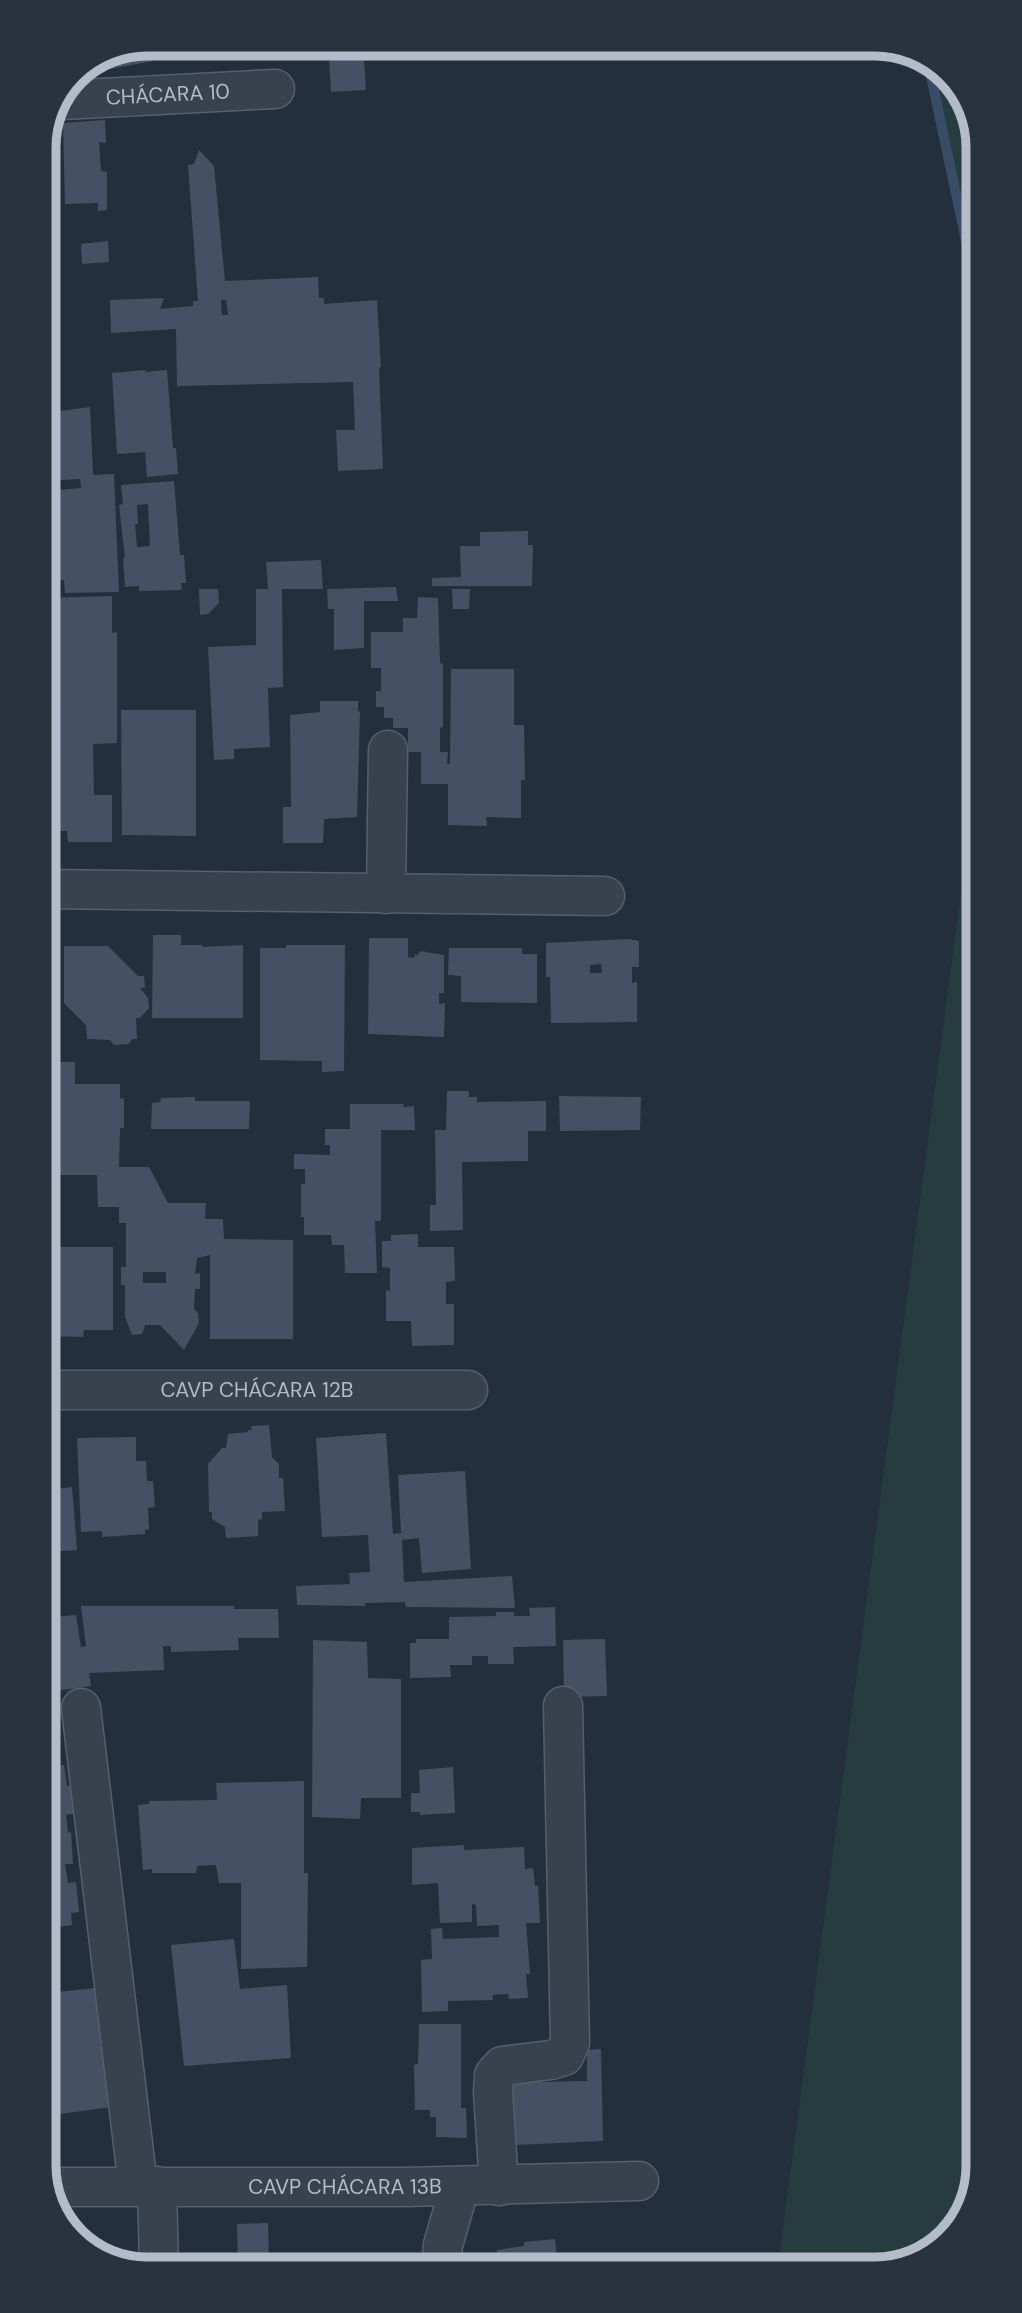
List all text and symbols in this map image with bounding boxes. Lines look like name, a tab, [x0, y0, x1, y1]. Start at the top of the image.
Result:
street label: CHÁCARA 10	[105, 77, 231, 112]
street label: CAVP CHÁCARA 12B	[161, 1376, 353, 1404]
street label: CAVP CHÁCARA 13B	[248, 2172, 442, 2201]

